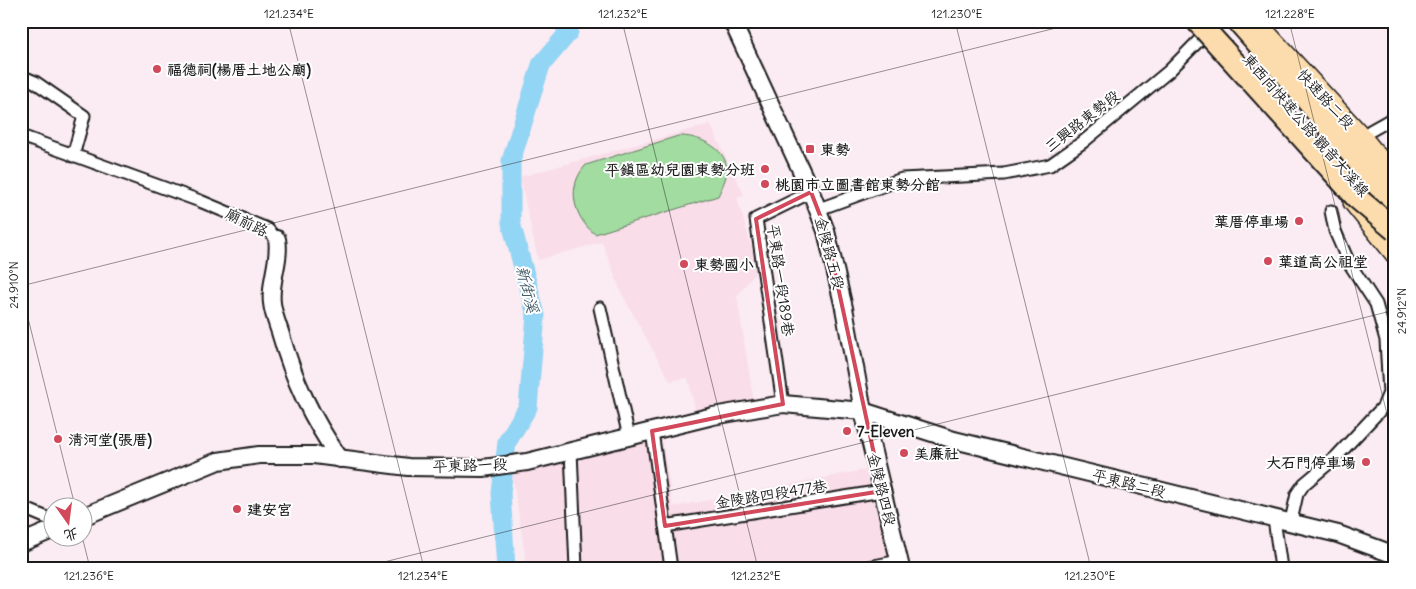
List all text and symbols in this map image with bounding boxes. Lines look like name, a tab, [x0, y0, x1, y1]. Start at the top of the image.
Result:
text: 121.234°E	[264, 6, 314, 21]
text: 121.232°E	[598, 6, 648, 21]
text: 121.230°E	[932, 6, 982, 21]
text: 121.228°E	[1265, 6, 1315, 21]
street label: 東西向快速公路 觀音大溪線	[1239, 49, 1373, 201]
place label: 福德祠(楊厝土地公廟)	[167, 60, 312, 80]
marker: 福德祠(楊厝土地公廟)	[151, 63, 163, 75]
street label: 快速路二段	[1293, 65, 1359, 133]
street label: 三興路東勢段	[1041, 86, 1123, 156]
place label: 東勢	[820, 140, 850, 159]
marker: 東勢	[804, 143, 816, 155]
place label: 平鎮區幼兒園東勢分班	[605, 160, 755, 179]
marker: 平鎮區幼兒園東勢分班	[759, 163, 771, 175]
place label: 桃園市立圖書館東勢分館	[775, 175, 940, 194]
marker: 桃園市立圖書館東勢分館	[759, 178, 771, 190]
street label: 廟前路	[223, 204, 271, 240]
place label: 葉厝停車場	[1214, 212, 1289, 231]
street label: 金陵路五段	[811, 214, 849, 292]
marker: 葉厝停車場	[1293, 215, 1305, 227]
street label: 平東路一段189巷	[764, 223, 798, 337]
place label: 葉道高公祖堂	[1278, 252, 1368, 271]
place label: 東勢國小	[694, 255, 754, 274]
marker: 葉道高公祖堂	[1262, 255, 1274, 267]
marker: 東勢國小	[678, 258, 690, 270]
text: 24.910°N	[6, 261, 21, 309]
water label: 新街溪	[512, 263, 544, 316]
text: 24.912°N	[1394, 288, 1409, 334]
place label: 7-Eleven	[857, 422, 915, 441]
marker: 7-Eleven	[841, 425, 853, 437]
place label: 清河堂(張厝)	[68, 430, 153, 450]
marker: 清河堂(張厝)	[52, 433, 64, 445]
place label: 美廉社	[914, 444, 959, 463]
marker: 美廉社	[898, 447, 910, 459]
street label: 金陵路四段	[864, 450, 900, 528]
place label: 大石門停車場	[1266, 453, 1356, 472]
street label: 平東路一段	[432, 454, 508, 476]
marker: 大石門停車場	[1360, 456, 1372, 468]
street label: 平東路二段	[1090, 465, 1168, 501]
street label: 金陵路四段477巷	[714, 476, 828, 512]
north arrow	[42, 496, 92, 546]
place label: 建安宮	[247, 500, 292, 519]
marker: 建安宮	[231, 503, 243, 515]
text: 北	[62, 524, 80, 545]
text: 121.236°E	[64, 568, 114, 583]
text: 121.234°E	[398, 568, 448, 583]
text: 121.232°E	[731, 568, 781, 583]
text: 121.230°E	[1065, 568, 1115, 583]

